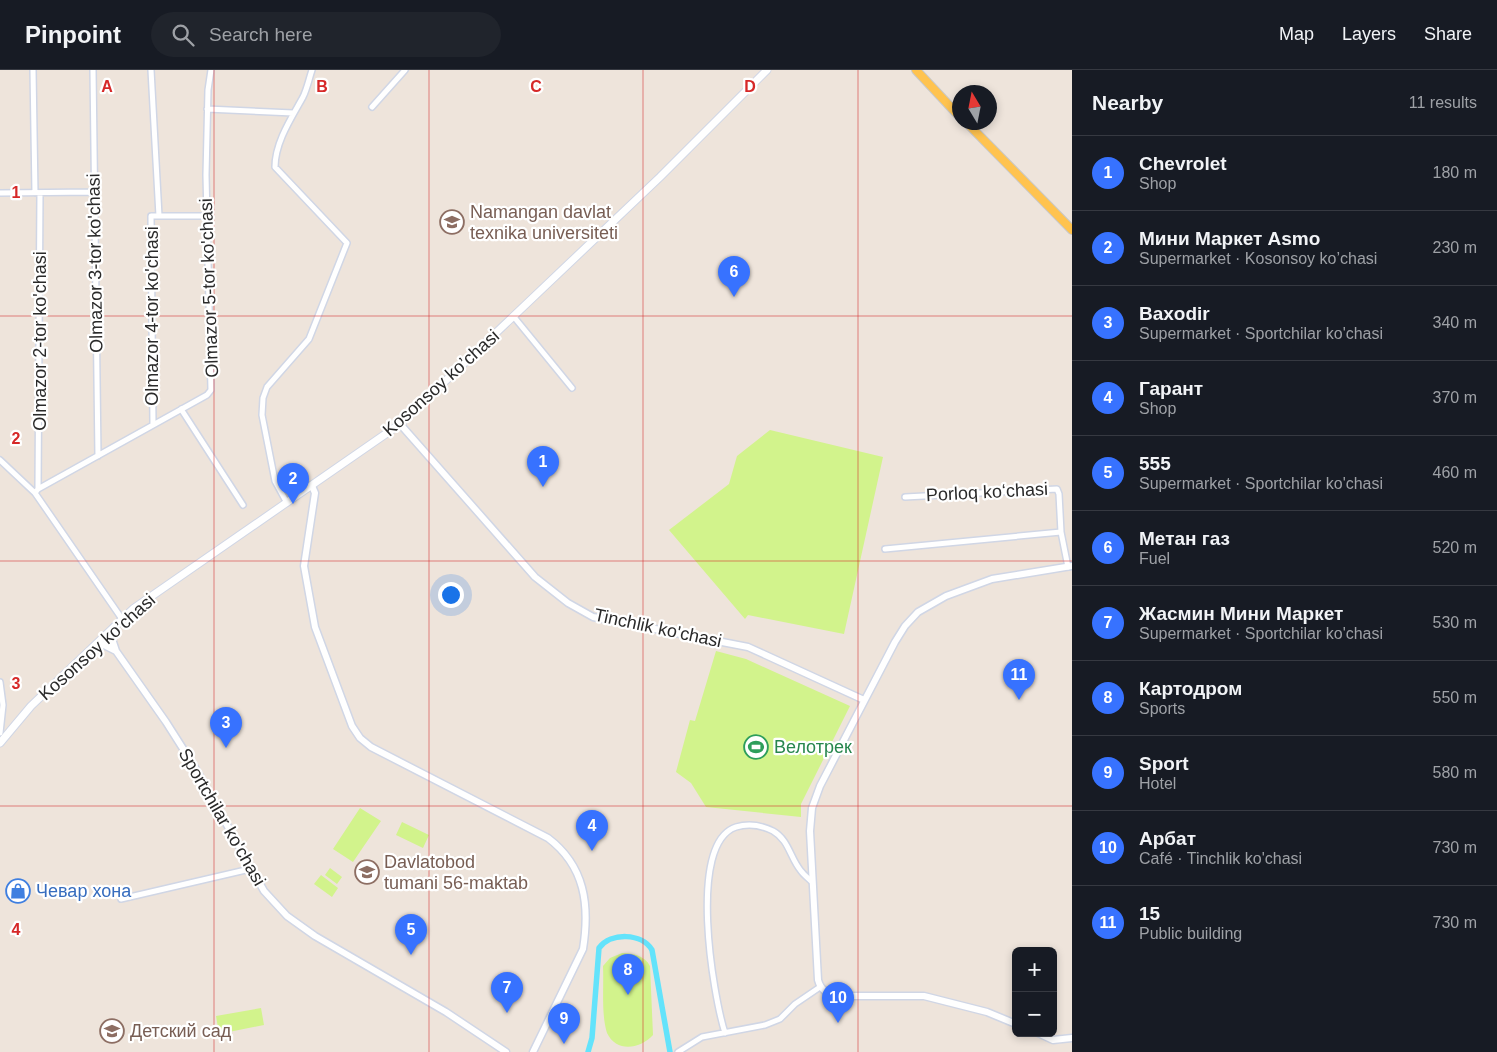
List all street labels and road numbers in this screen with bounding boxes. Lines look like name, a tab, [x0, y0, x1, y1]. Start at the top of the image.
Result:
street label: Olmazor 3-tor ko'chasi	[83, 173, 107, 353]
street label: Olmazor 5-tor ko'chasi	[196, 198, 222, 378]
street label: Olmazor 4-tor ko'chasi	[142, 226, 162, 406]
street label: Olmazor 2-tor ko'chasi	[30, 251, 50, 431]
street label: Kosonsoy ko’chasi	[379, 326, 503, 440]
street label: Porloq koʻchasi	[926, 479, 1048, 505]
street label: Kosonsoy ko’chasi	[35, 590, 159, 704]
street label: Tinchlik ko'chasi	[592, 605, 724, 651]
street label: Sportchilar ko'chasi	[174, 745, 270, 889]

